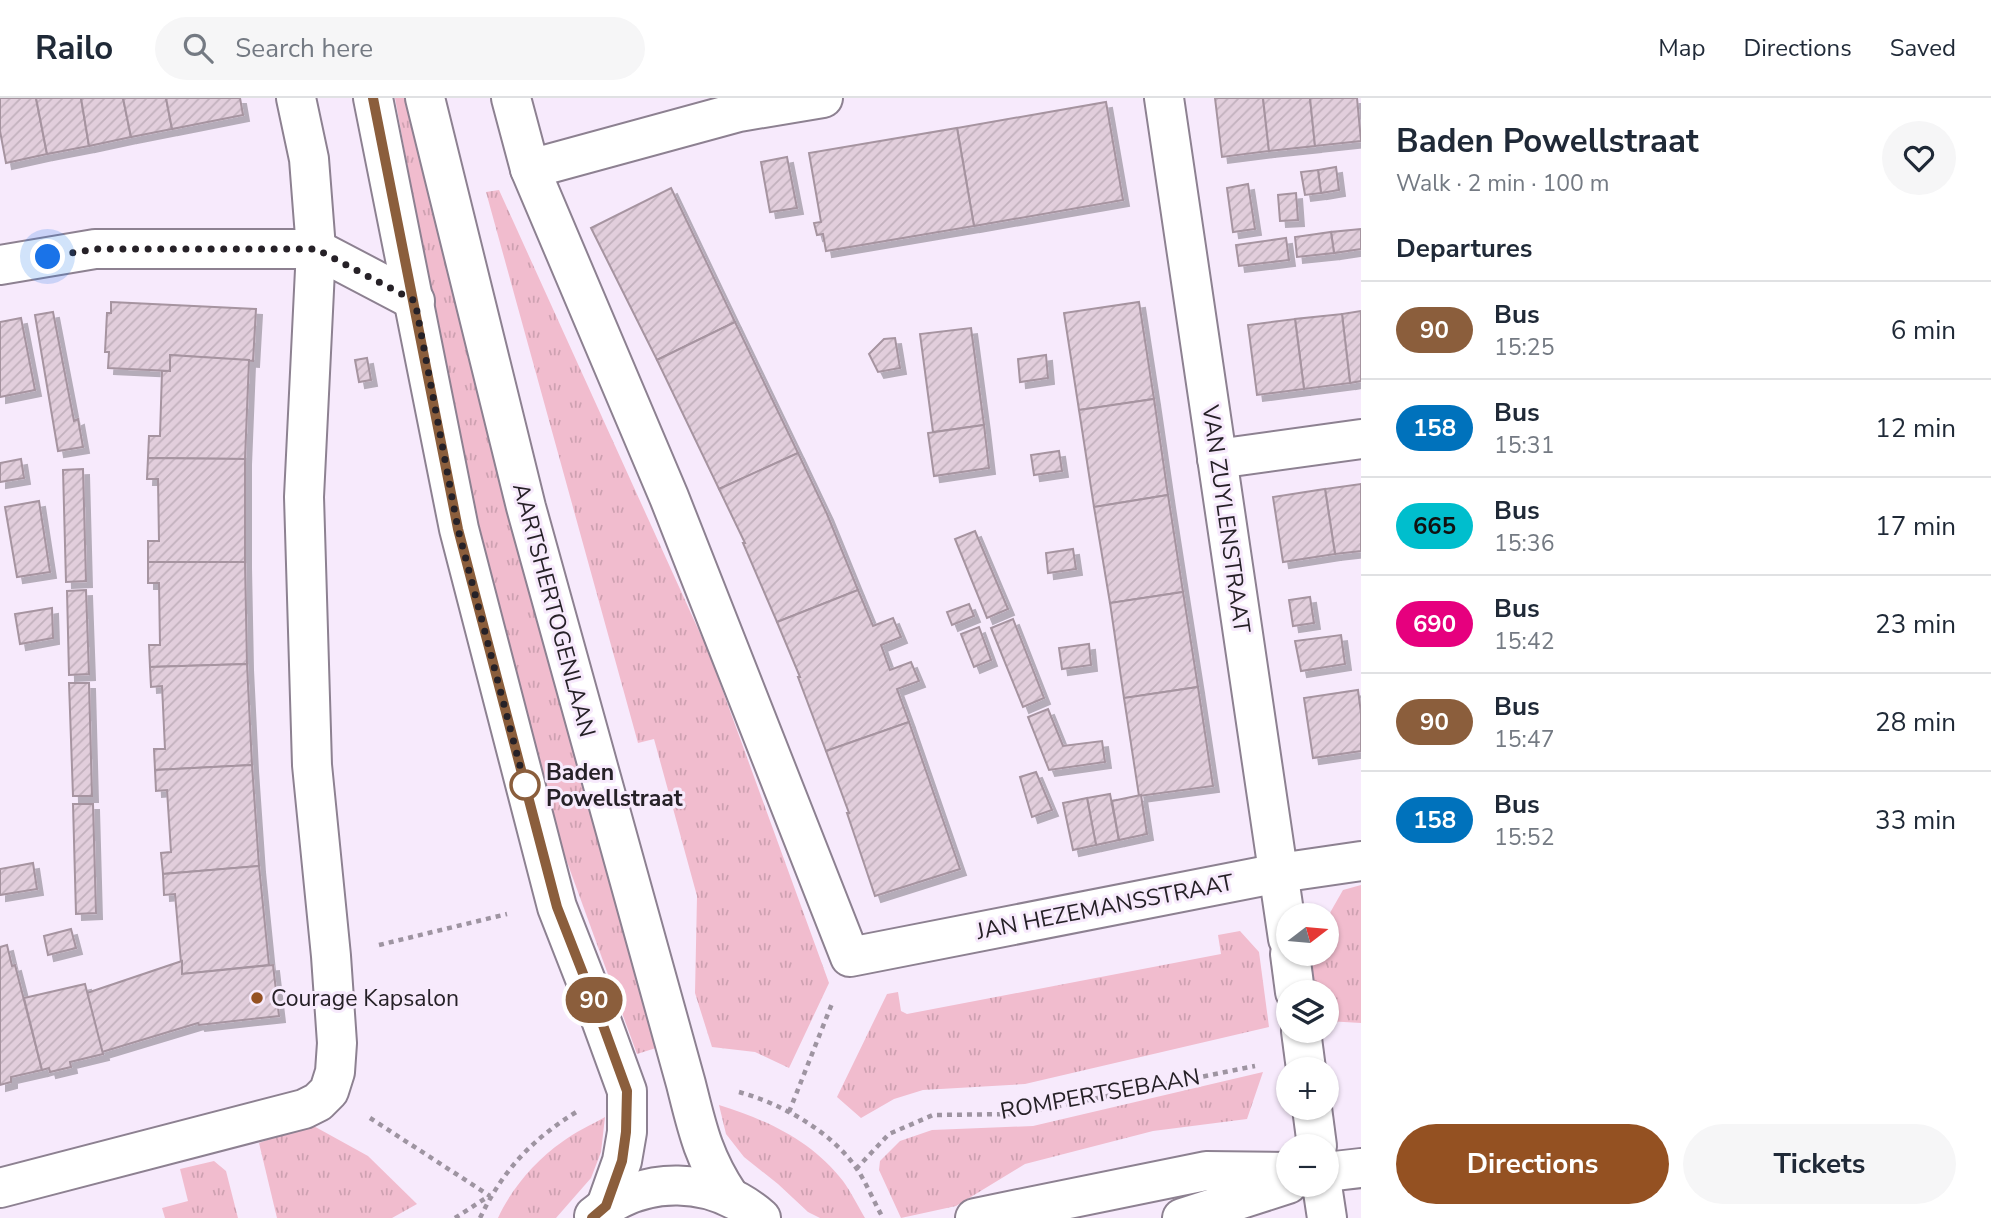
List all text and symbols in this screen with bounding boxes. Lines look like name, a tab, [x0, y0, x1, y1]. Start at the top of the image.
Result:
search box	[155, 17, 645, 80]
text: Railo	[35, 26, 113, 71]
icon: search	[179, 29, 217, 67]
text: Search here	[235, 31, 373, 66]
text: Map	[1658, 32, 1705, 64]
text: Directions	[1743, 32, 1852, 64]
text: Saved	[1890, 32, 1956, 64]
text: Baden Powellstraat	[1396, 119, 1699, 164]
button: heart	[1882, 121, 1956, 195]
text: Walk · 2 min · 100 m	[1396, 168, 1609, 199]
text: Departures	[1396, 231, 1532, 266]
your location	[30, 239, 65, 274]
text: Bus	[1494, 297, 1540, 332]
text: 6 min	[1891, 313, 1956, 348]
text: 90	[1420, 314, 1449, 346]
text: 15:25	[1494, 332, 1554, 363]
text: Bus	[1494, 395, 1540, 430]
street label: VAN ZUYLENSTRAAT	[1195, 402, 1257, 635]
text: 12 min	[1875, 411, 1956, 446]
text: 158	[1413, 412, 1456, 444]
text: 15:31	[1494, 430, 1554, 461]
street label: AARTSHERTOGENLAAN	[505, 479, 603, 741]
text: Bus	[1494, 493, 1540, 528]
text: 17 min	[1875, 509, 1956, 544]
text: 665	[1413, 510, 1456, 542]
text: 15:36	[1494, 528, 1554, 559]
text: Bus	[1494, 591, 1540, 626]
text: 23 min	[1875, 607, 1956, 642]
text: 690	[1413, 608, 1456, 640]
text: 15:42	[1494, 626, 1554, 657]
text: Bus	[1494, 689, 1540, 724]
text: 28 min	[1875, 705, 1956, 740]
text: 90	[1420, 706, 1449, 738]
text: 15:47	[1494, 724, 1554, 755]
place label: Baden Powellstraat	[546, 757, 683, 814]
marker: Baden Powellstraat	[510, 770, 540, 800]
text: Bus	[1494, 787, 1540, 822]
text: 33 min	[1875, 803, 1956, 838]
text: 158	[1413, 804, 1456, 836]
text: 15:52	[1494, 822, 1554, 853]
street label: JAN HEZEMANSSTRAAT	[973, 867, 1236, 947]
north arrow	[1276, 903, 1339, 966]
map controls	[1276, 903, 1339, 1197]
line badge: 90	[562, 977, 626, 1023]
button: layers	[1276, 980, 1339, 1043]
place label: Courage Kapsalon	[271, 983, 459, 1014]
text: 90	[580, 984, 608, 1016]
marker: Courage Kapsalon	[249, 990, 265, 1006]
button: +	[1276, 1057, 1339, 1120]
street label: ROMPERTSEBAAN	[998, 1061, 1202, 1127]
button: Directions	[1396, 1124, 1669, 1204]
button: Tickets	[1683, 1124, 1956, 1204]
button: −	[1276, 1134, 1339, 1197]

